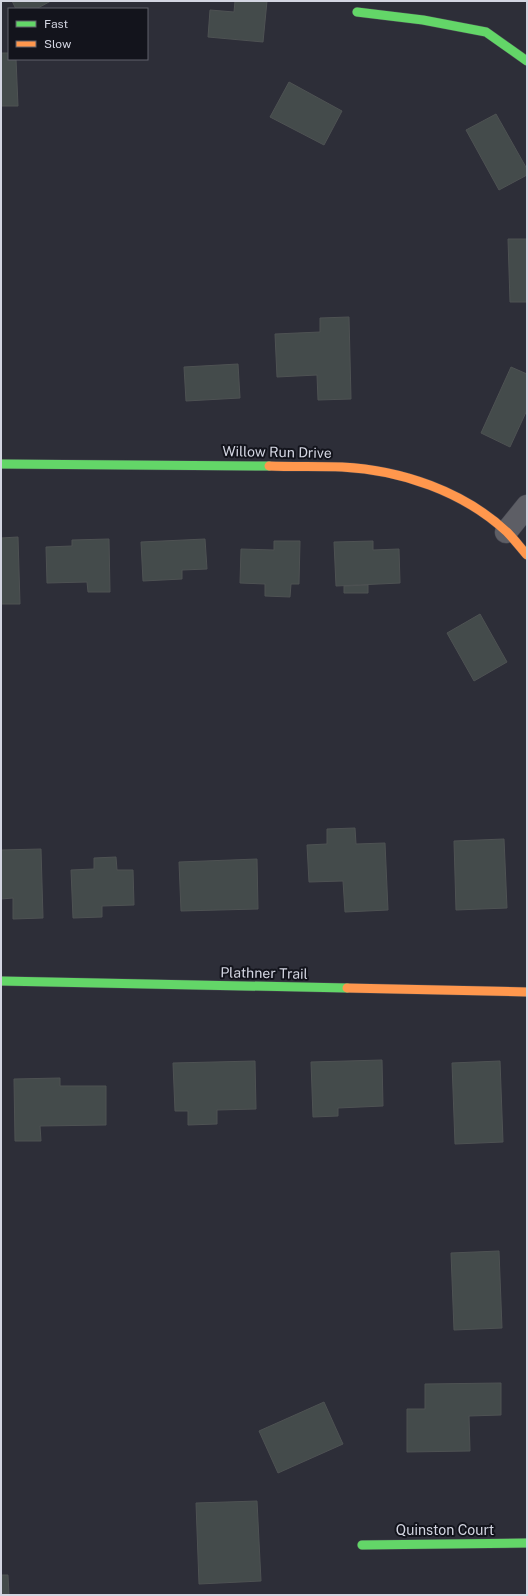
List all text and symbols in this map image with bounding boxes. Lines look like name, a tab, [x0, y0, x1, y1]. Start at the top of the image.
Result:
legend	[8, 8, 148, 60]
text: Fast	[44, 17, 69, 31]
text: Slow	[44, 37, 72, 51]
street label: Willow Run Drive	[222, 443, 332, 461]
street label: Plathner Trail	[220, 964, 308, 982]
street label: Quinston Court	[396, 1522, 494, 1538]

